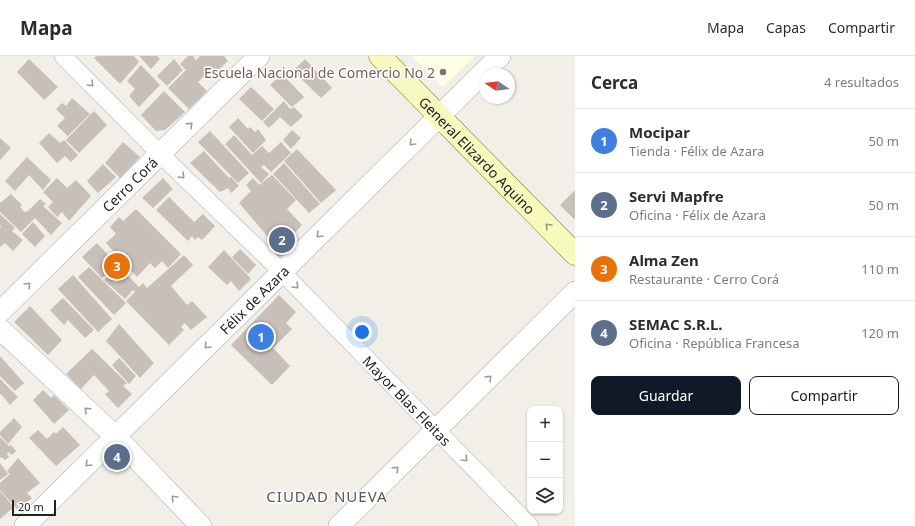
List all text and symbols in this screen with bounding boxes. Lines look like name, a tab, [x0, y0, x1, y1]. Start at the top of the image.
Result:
text: Mapa	[20, 15, 73, 41]
text: Mapa	[707, 18, 744, 37]
text: Capas	[766, 18, 806, 37]
text: Compartir	[828, 18, 895, 37]
place label: Escuela Nacional de Comercio No 2	[204, 63, 435, 82]
marker: Escuela Nacional de Comercio No 2	[438, 67, 448, 77]
north arrow	[479, 68, 515, 104]
text: Cerca	[591, 71, 638, 94]
text: 4 resultados	[824, 73, 899, 91]
one-way arrow	[86, 79, 93, 87]
street label: General Elizardo Aquino	[415, 92, 540, 218]
one-way arrow	[185, 122, 193, 129]
text: Mocipar	[629, 122, 690, 142]
text: 1	[600, 132, 608, 150]
text: 50 m	[869, 132, 899, 150]
one-way arrow	[409, 139, 417, 146]
text: Tienda · Félix de Azara	[629, 142, 764, 160]
street label: Cerro Corá	[98, 152, 161, 216]
one-way arrow	[177, 171, 185, 179]
text: Servi Mapfre	[629, 186, 724, 206]
text: 2	[600, 196, 608, 214]
text: 50 m	[869, 196, 899, 214]
text: Oficina · Félix de Azara	[629, 206, 766, 224]
one-way arrow	[545, 223, 553, 231]
pin: 2	[269, 225, 295, 255]
one-way arrow	[316, 230, 324, 238]
text: Alma Zen	[629, 250, 699, 270]
pin: 3	[104, 251, 130, 281]
text: 3	[600, 260, 608, 278]
text: 110 m	[861, 260, 899, 278]
street label: Félix de Azara	[215, 261, 293, 338]
text: Restaurante · Cerro Corá	[629, 270, 779, 288]
one-way arrow	[291, 281, 299, 289]
one-way arrow	[23, 282, 31, 290]
text: SEMAC S.R.L.	[629, 314, 723, 334]
pin: 1	[248, 322, 274, 352]
your location	[352, 322, 372, 342]
text: 4	[600, 324, 608, 342]
text: 120 m	[861, 324, 899, 342]
text: Oficina · República Francesa	[629, 334, 799, 352]
one-way arrow	[204, 341, 212, 349]
street label: Mayor Blas Fleitas	[359, 351, 456, 450]
one-way arrow	[484, 375, 492, 383]
button: Guardar	[591, 376, 741, 415]
button: Compartir	[749, 376, 899, 415]
map controls	[527, 406, 563, 514]
button: +	[527, 406, 563, 442]
one-way arrow	[84, 407, 92, 414]
pin: 4	[104, 442, 130, 472]
button: −	[527, 442, 563, 478]
one-way arrow	[460, 454, 468, 462]
one-way arrow	[85, 459, 93, 467]
one-way arrow	[391, 466, 399, 474]
button: layers	[527, 478, 563, 514]
district label: CIUDAD NUEVA	[266, 486, 388, 506]
one-way arrow	[171, 495, 179, 503]
scale bar	[12, 498, 56, 517]
text: 20 m	[18, 499, 44, 514]

